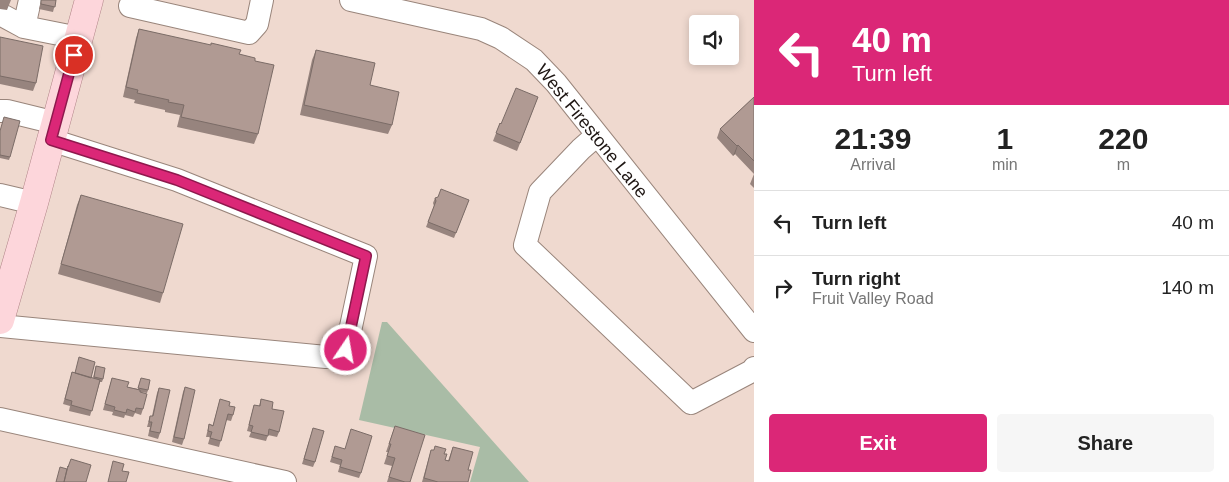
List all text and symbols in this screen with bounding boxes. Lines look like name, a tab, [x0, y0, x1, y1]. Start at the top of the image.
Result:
map controls	[689, 15, 739, 65]
button: sound	[689, 15, 739, 65]
icon: left	[769, 20, 834, 85]
text: 40 m	[852, 20, 932, 59]
pin	[53, 34, 95, 76]
icon: arrive	[60, 41, 88, 69]
street label: West Firestone Lane	[532, 60, 652, 202]
text: Turn left	[852, 61, 932, 86]
text: 21:39	[835, 122, 911, 155]
text: 1	[996, 122, 1013, 155]
text: 220	[1098, 122, 1148, 155]
text: Arrival	[850, 156, 896, 173]
text: min	[992, 156, 1018, 173]
text: m	[1117, 156, 1130, 173]
icon: left	[769, 209, 797, 237]
text: Turn left	[812, 212, 887, 233]
text: 40 m	[1172, 212, 1214, 233]
text: Turn right	[812, 268, 900, 289]
icon: right	[769, 274, 797, 302]
text: 140 m	[1161, 277, 1214, 298]
text: Fruit Valley Road	[812, 290, 934, 307]
position arrow	[319, 323, 371, 375]
button: Exit	[769, 414, 987, 472]
button: Share	[997, 414, 1214, 472]

